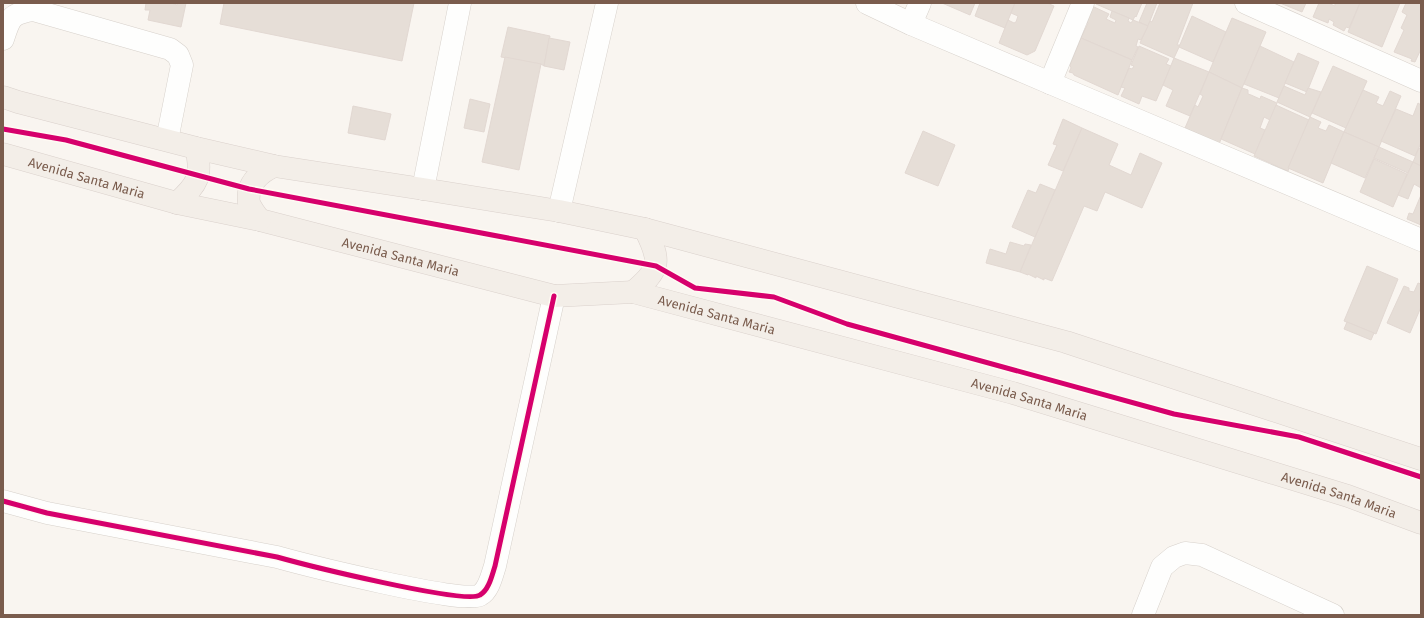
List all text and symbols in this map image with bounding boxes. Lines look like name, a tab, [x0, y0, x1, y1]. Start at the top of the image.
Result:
street label: Avenida Santa Maria	[27, 155, 147, 202]
street label: Avenida Santa Maria	[341, 235, 461, 279]
street label: Avenida Santa Maria	[657, 292, 777, 337]
street label: Avenida Santa Maria	[970, 375, 1089, 424]
street label: Avenida Santa Maria	[1280, 469, 1399, 521]

